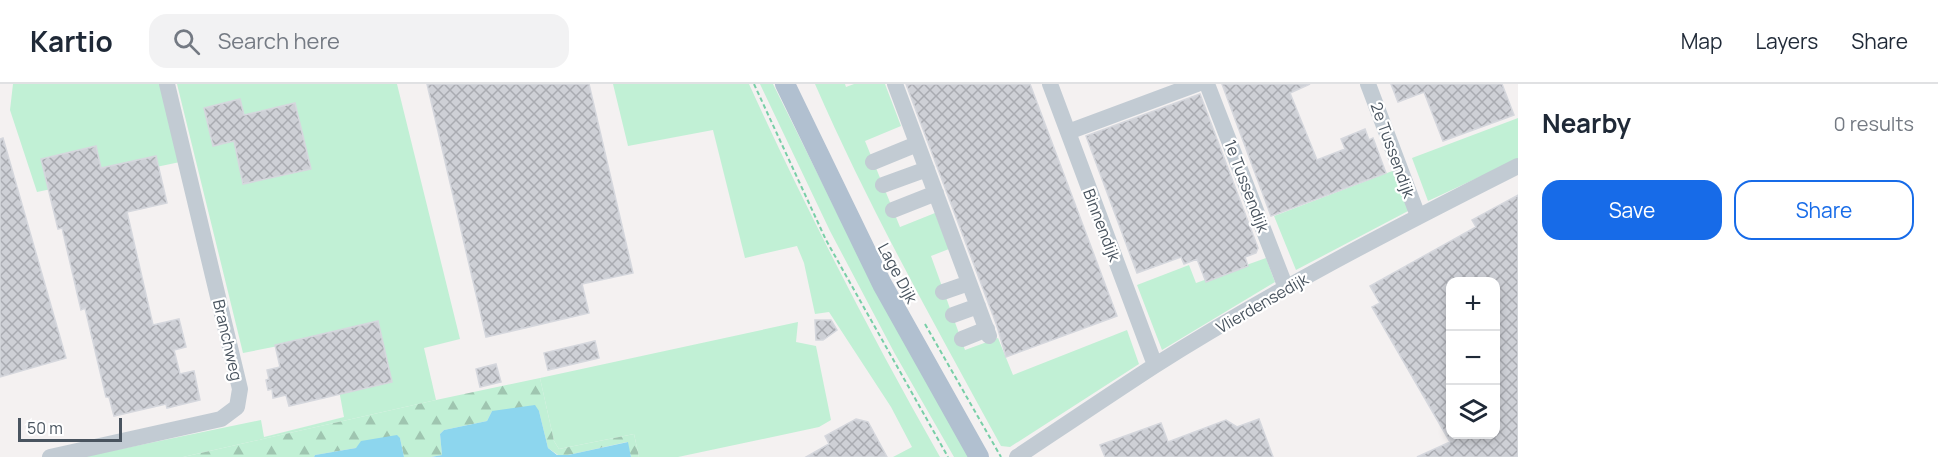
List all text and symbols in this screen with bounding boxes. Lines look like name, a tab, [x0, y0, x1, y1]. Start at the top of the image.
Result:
search box	[149, 14, 569, 68]
text: Kartio	[30, 22, 113, 60]
icon: search	[170, 25, 203, 58]
text: Search here	[218, 26, 340, 56]
text: Map	[1681, 27, 1722, 55]
text: Layers	[1755, 27, 1818, 55]
text: Share	[1851, 27, 1908, 55]
street label: 2e Tussendijk	[1365, 99, 1421, 202]
text: Nearby	[1542, 105, 1631, 141]
text: 0 results	[1834, 110, 1914, 137]
street label: 1e Tussendijk	[1219, 137, 1275, 236]
button: Save	[1542, 180, 1722, 240]
button: Share	[1734, 180, 1914, 240]
street label: Binnendijk	[1078, 185, 1126, 266]
street label: Lage Dijk	[873, 239, 924, 308]
street label: Vlierdensedijk	[1212, 267, 1313, 338]
map controls	[1446, 277, 1500, 439]
button: +	[1446, 277, 1500, 331]
street label: Branchweg	[208, 297, 248, 383]
button: −	[1446, 331, 1500, 385]
button: layers	[1446, 385, 1500, 439]
scale bar	[18, 415, 122, 442]
text: 50 m	[27, 417, 63, 439]

